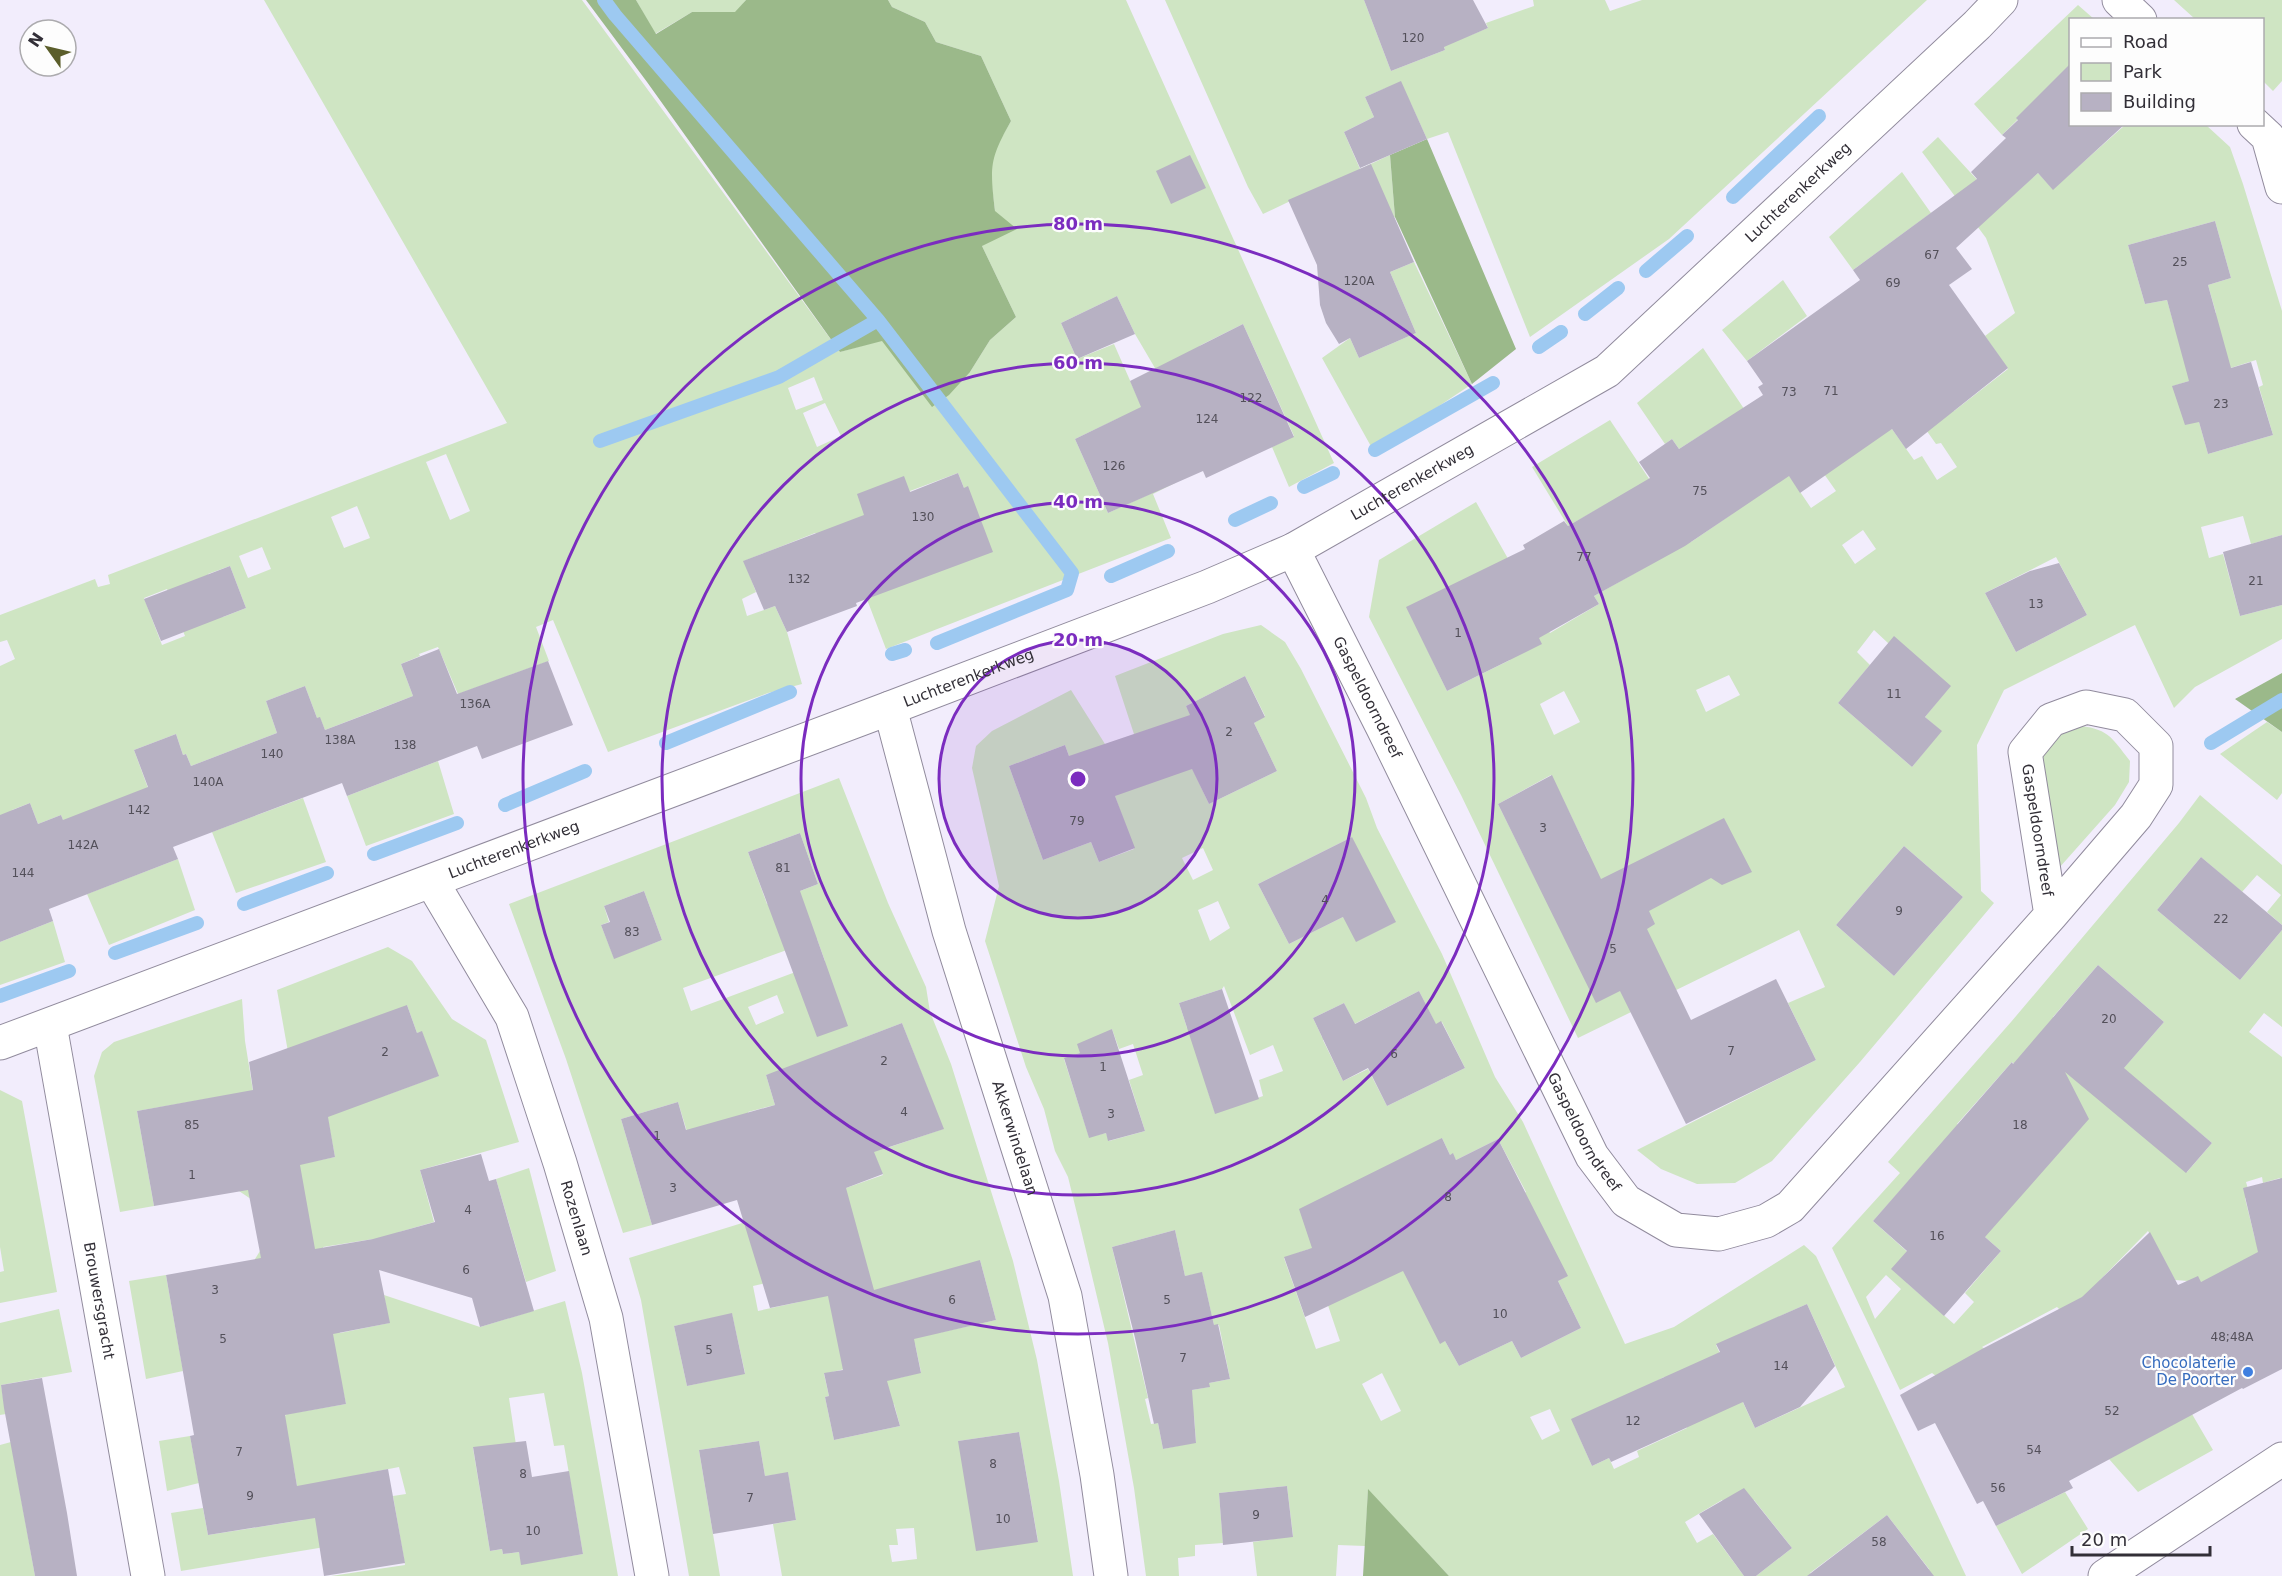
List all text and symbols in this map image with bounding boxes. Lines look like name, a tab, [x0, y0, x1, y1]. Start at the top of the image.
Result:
north arrow	[18, 18, 78, 78]
legend	[2069, 18, 2264, 126]
text: N	[24, 29, 48, 51]
house number: 120	[1402, 31, 1424, 45]
text: Road	[2123, 31, 2168, 52]
text: Park	[2123, 61, 2162, 82]
text: Building	[2123, 91, 2196, 112]
street label: Luchterenkerkweg	[1741, 138, 1855, 246]
text: 80 m	[1053, 213, 1103, 234]
house number: 67	[1924, 248, 1940, 262]
house number: 25	[2172, 255, 2188, 269]
house number: 120A	[1343, 274, 1375, 288]
house number: 69	[1885, 276, 1901, 290]
text: 60 m	[1053, 352, 1103, 373]
house number: 71	[1823, 384, 1839, 398]
house number: 73	[1781, 385, 1797, 399]
house number: 122	[1240, 391, 1262, 405]
house number: 23	[2213, 397, 2229, 411]
house number: 124	[1196, 412, 1218, 426]
street label: Luchterenkerkweg	[1348, 440, 1477, 524]
house number: 126	[1103, 459, 1125, 473]
house number: 75	[1692, 484, 1708, 498]
text: 40 m	[1053, 491, 1103, 512]
house number: 130	[912, 510, 934, 524]
house number: 77	[1576, 550, 1592, 564]
house number: 132	[788, 572, 810, 586]
house number: 21	[2248, 574, 2264, 588]
house number: 13	[2028, 597, 2044, 611]
house number: 1	[1454, 626, 1462, 640]
text: 20 m	[1053, 629, 1103, 650]
street label: Gaspeldoorndreef	[1329, 633, 1406, 762]
street label: Luchterenkerkweg	[901, 645, 1036, 711]
house number: 11	[1886, 687, 1902, 701]
house number: 136A	[459, 697, 491, 711]
house number: 2	[1225, 725, 1233, 739]
house number: 138A	[324, 733, 356, 747]
house number: 138	[394, 738, 416, 752]
house number: 140	[261, 747, 283, 761]
street label: Gaspeldoorndreef	[2018, 762, 2057, 898]
centre of rings	[1068, 769, 1088, 789]
house number: 140A	[192, 775, 224, 789]
house number: 142	[128, 803, 150, 817]
house number: 79	[1069, 814, 1085, 828]
street label: Luchterenkerkweg	[446, 817, 582, 882]
house number: 3	[1539, 821, 1547, 835]
house number: 142A	[67, 838, 99, 852]
house number: 81	[775, 861, 791, 875]
house number: 144	[12, 866, 34, 880]
house number: 4	[1321, 893, 1329, 907]
house number: 9	[1895, 904, 1903, 918]
house number: 22	[2213, 912, 2229, 926]
house number: 83	[624, 925, 640, 939]
house number: 5	[1609, 942, 1617, 956]
house number: 20	[2101, 1012, 2117, 1026]
house number: 7	[1727, 1044, 1735, 1058]
house number: 2	[381, 1045, 389, 1059]
house number: 6	[1390, 1047, 1398, 1061]
house number: 2	[880, 1054, 888, 1068]
house number: 1	[1099, 1060, 1107, 1074]
street label: Gaspeldoorndreef	[1544, 1070, 1625, 1196]
street label: Akkerwindelaan	[988, 1079, 1041, 1198]
house number: 4	[900, 1105, 908, 1119]
house number: 3	[1107, 1107, 1115, 1121]
house number: 85	[184, 1118, 200, 1132]
house number: 18	[2012, 1118, 2028, 1132]
house number: 1	[653, 1129, 661, 1143]
house number: 1	[188, 1168, 196, 1182]
street label: Rozenlaan	[557, 1178, 596, 1258]
house number: 3	[669, 1181, 677, 1195]
house number: 8	[1444, 1190, 1452, 1204]
house number: 4	[464, 1203, 472, 1217]
house number: 16	[1929, 1229, 1945, 1243]
street label: Brouwersgracht	[80, 1241, 118, 1361]
house number: 6	[462, 1263, 470, 1277]
house number: 3	[211, 1283, 219, 1297]
house number: 6	[948, 1293, 956, 1307]
house number: 5	[1163, 1293, 1171, 1307]
house number: 10	[1492, 1307, 1508, 1321]
house number: 48;48A	[2211, 1330, 2254, 1344]
house number: 5	[219, 1332, 227, 1346]
house number: 5	[705, 1343, 713, 1357]
house number: 7	[1179, 1351, 1187, 1365]
place label: Chocolaterie De Poorter	[2141, 1354, 2237, 1389]
house number: 14	[1773, 1359, 1789, 1373]
marker: Chocolaterie De Poorter	[2241, 1365, 2255, 1379]
house number: 52	[2104, 1404, 2120, 1418]
house number: 12	[1625, 1414, 1641, 1428]
house number: 54	[2026, 1443, 2042, 1457]
house number: 7	[235, 1445, 243, 1459]
house number: 8	[989, 1457, 997, 1471]
house number: 8	[519, 1467, 527, 1481]
house number: 56	[1990, 1481, 2006, 1495]
house number: 9	[246, 1489, 254, 1503]
house number: 7	[746, 1491, 754, 1505]
house number: 9	[1252, 1508, 1260, 1522]
house number: 10	[995, 1512, 1011, 1526]
scale bar	[2072, 1519, 2210, 1557]
house number: 10	[525, 1524, 541, 1538]
text: 20 m	[2081, 1529, 2127, 1550]
house number: 58	[1871, 1535, 1887, 1549]

